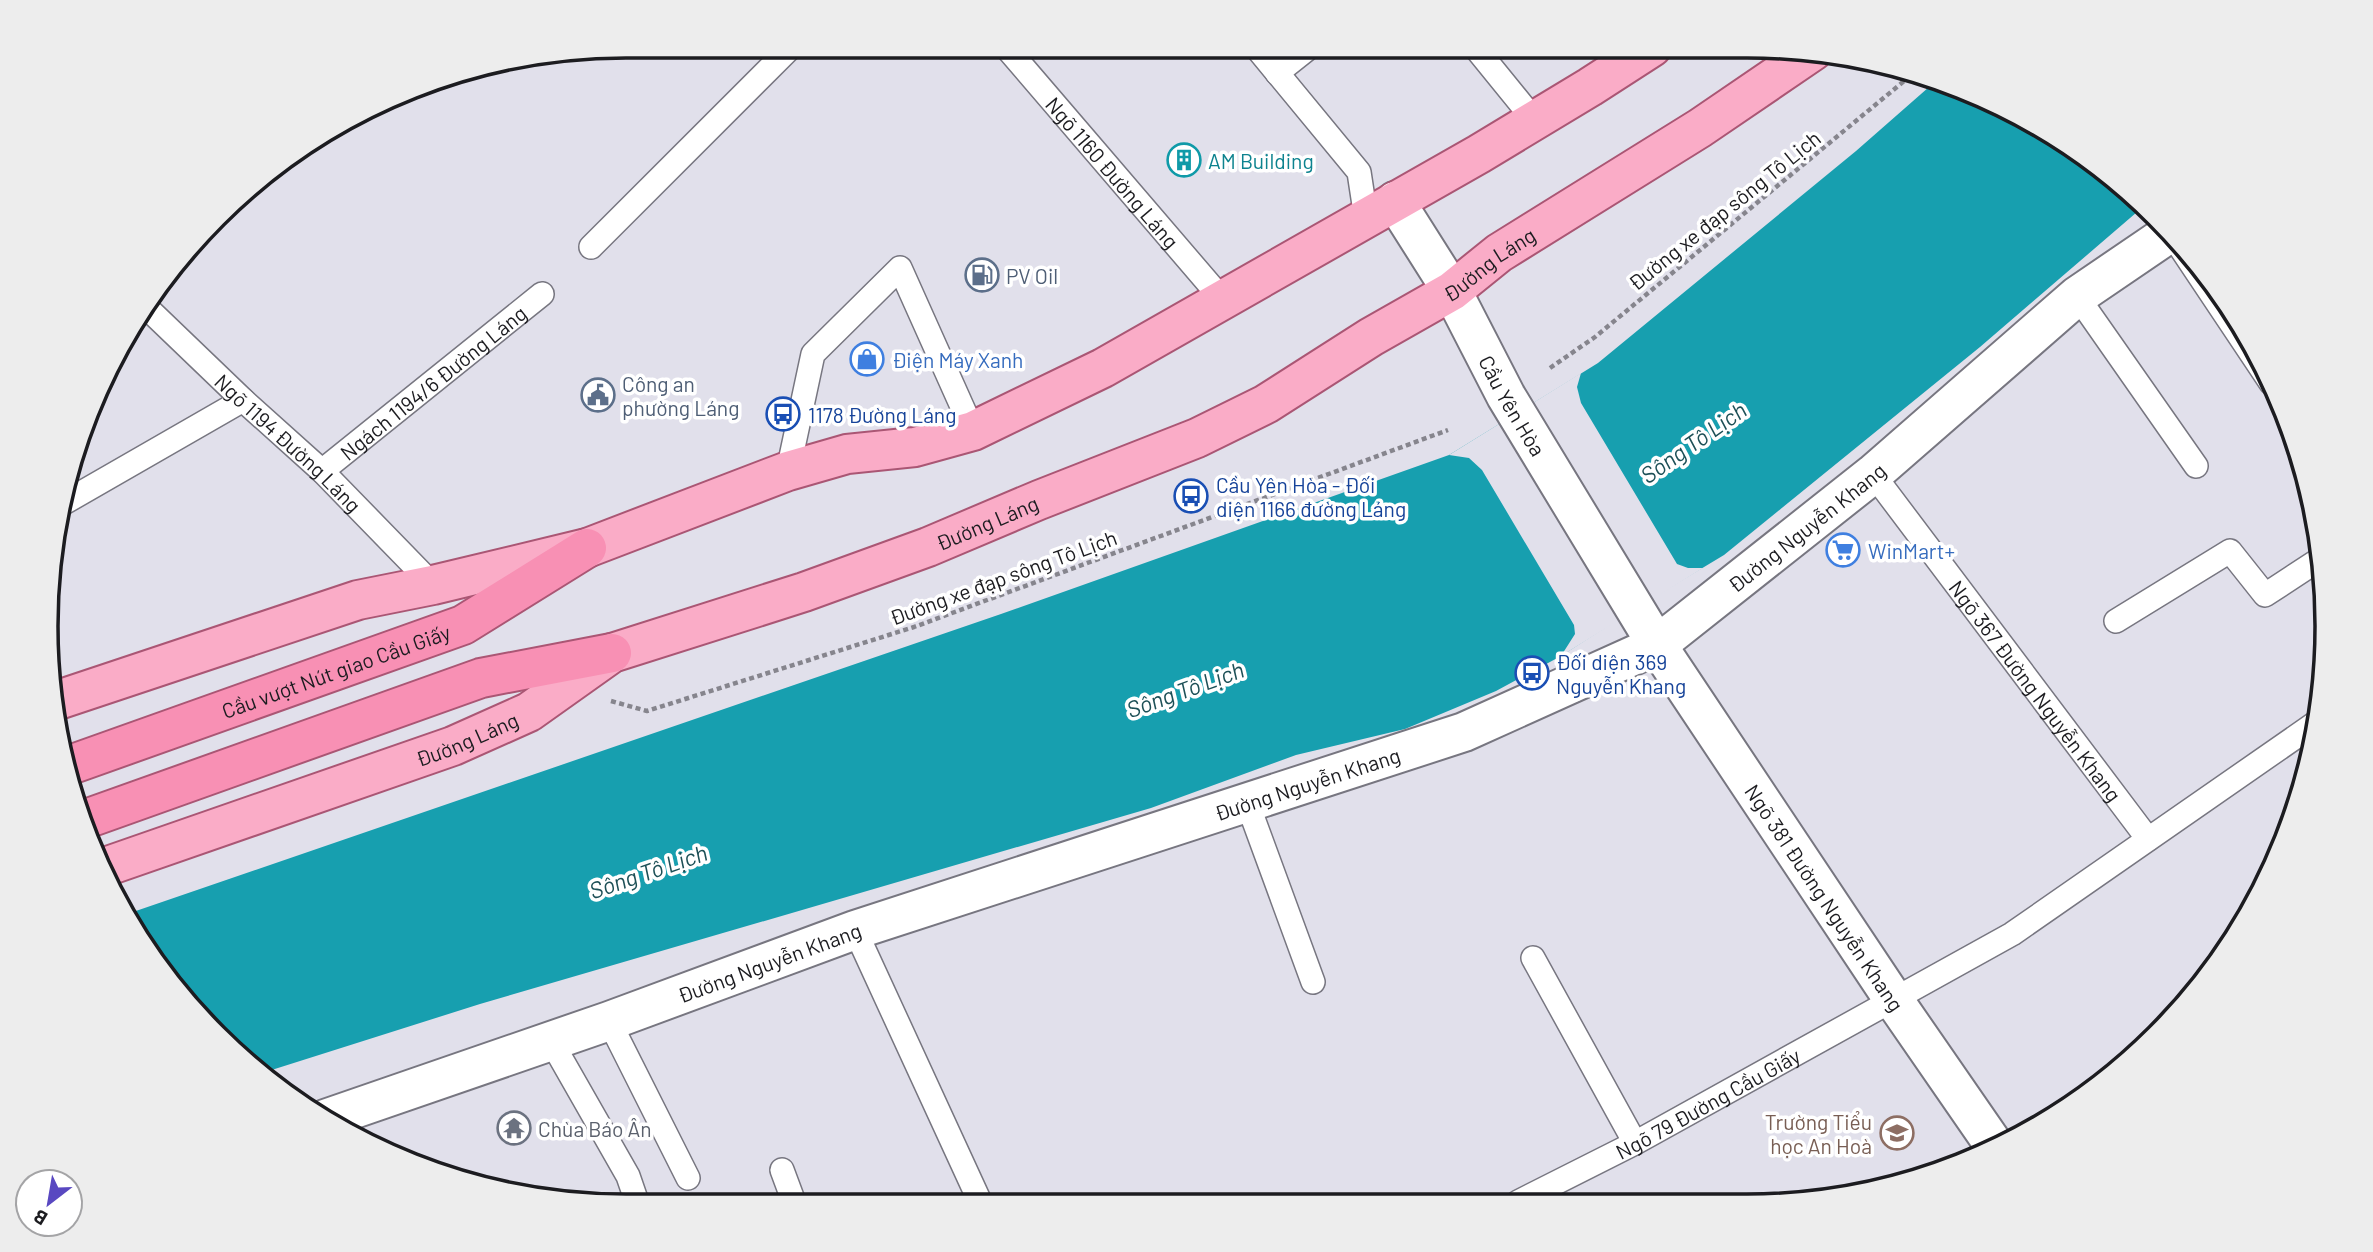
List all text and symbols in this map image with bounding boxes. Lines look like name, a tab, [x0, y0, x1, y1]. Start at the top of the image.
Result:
street label: Ngõ 1160 Đường Láng	[1041, 91, 1185, 253]
street label: Đường xe đạp sông Tô Lịch	[1623, 125, 1825, 295]
building icon: AM Building	[1165, 141, 1203, 179]
place label: AM Building	[1208, 148, 1314, 173]
street label: Đường Láng	[1439, 221, 1540, 306]
fuel station icon: PV Oil	[963, 256, 1001, 294]
place label: PV Oil	[1006, 263, 1058, 288]
street label: Ngách 1194/6 Đường Láng	[334, 300, 531, 464]
shop icon: Điện Máy Xanh	[848, 340, 886, 378]
place label: Điện Máy Xanh	[892, 347, 1023, 372]
street label: Cầu Yên Hòa	[1475, 351, 1552, 460]
street label: Ngõ 1194 Đường Láng	[210, 368, 367, 517]
place label: Công an phường Láng	[622, 371, 739, 420]
public building icon: Công an phường Láng	[579, 376, 617, 414]
bus stop icon: 1178 Đường Láng	[764, 395, 802, 433]
water label: Sông Tô Lịch	[1635, 395, 1751, 489]
place label: 1178 Đường Láng	[808, 402, 956, 427]
street label: Đường Nguyễn Khang	[1722, 457, 1890, 597]
place label: Cầu Yên Hòa - Đối diện 1166 đường Láng	[1216, 472, 1406, 521]
bus stop icon: Cầu Yên Hòa - Đối diện 1166 đường Láng	[1172, 477, 1210, 515]
street label: Đường Láng	[932, 489, 1042, 555]
street label: Đường xe đạp sông Tô Lịch	[886, 524, 1120, 630]
supermarket icon: WinMart+	[1824, 531, 1862, 569]
place label: WinMart+	[1868, 538, 1955, 563]
street label: Ngõ 367 Đường Nguyễn Khang	[1945, 575, 2127, 806]
street label: Cầu vượt Nút giao Cầu Giấy	[218, 618, 454, 723]
place label: Đối diện 369 Nguyễn Khang	[1556, 649, 1686, 698]
bus stop icon: Đối diện 369 Nguyễn Khang	[1513, 654, 1551, 692]
water label: Sông Tô Lịch	[1122, 655, 1248, 723]
street label: Đường Láng	[412, 706, 522, 771]
street label: Đường Nguyễn Khang	[1211, 741, 1403, 825]
street label: Ngõ 381 Đường Nguyễn Khang	[1741, 779, 1910, 1016]
water label: Sông Tô Lịch	[585, 838, 711, 904]
street label: Đường Nguyễn Khang	[674, 916, 864, 1007]
street label: Ngõ 79 Đường Cầu Giấy	[1611, 1042, 1804, 1163]
temple icon: Chùa Báo Ân	[495, 1109, 533, 1147]
place label: Trường Tiểu học An Hoà	[1765, 1109, 1872, 1158]
school or university icon: Trường Tiểu học An Hoà	[1878, 1114, 1916, 1152]
place label: Chùa Báo Ân	[538, 1116, 652, 1141]
north arrow	[14, 1168, 84, 1238]
text: B	[29, 1205, 51, 1231]

